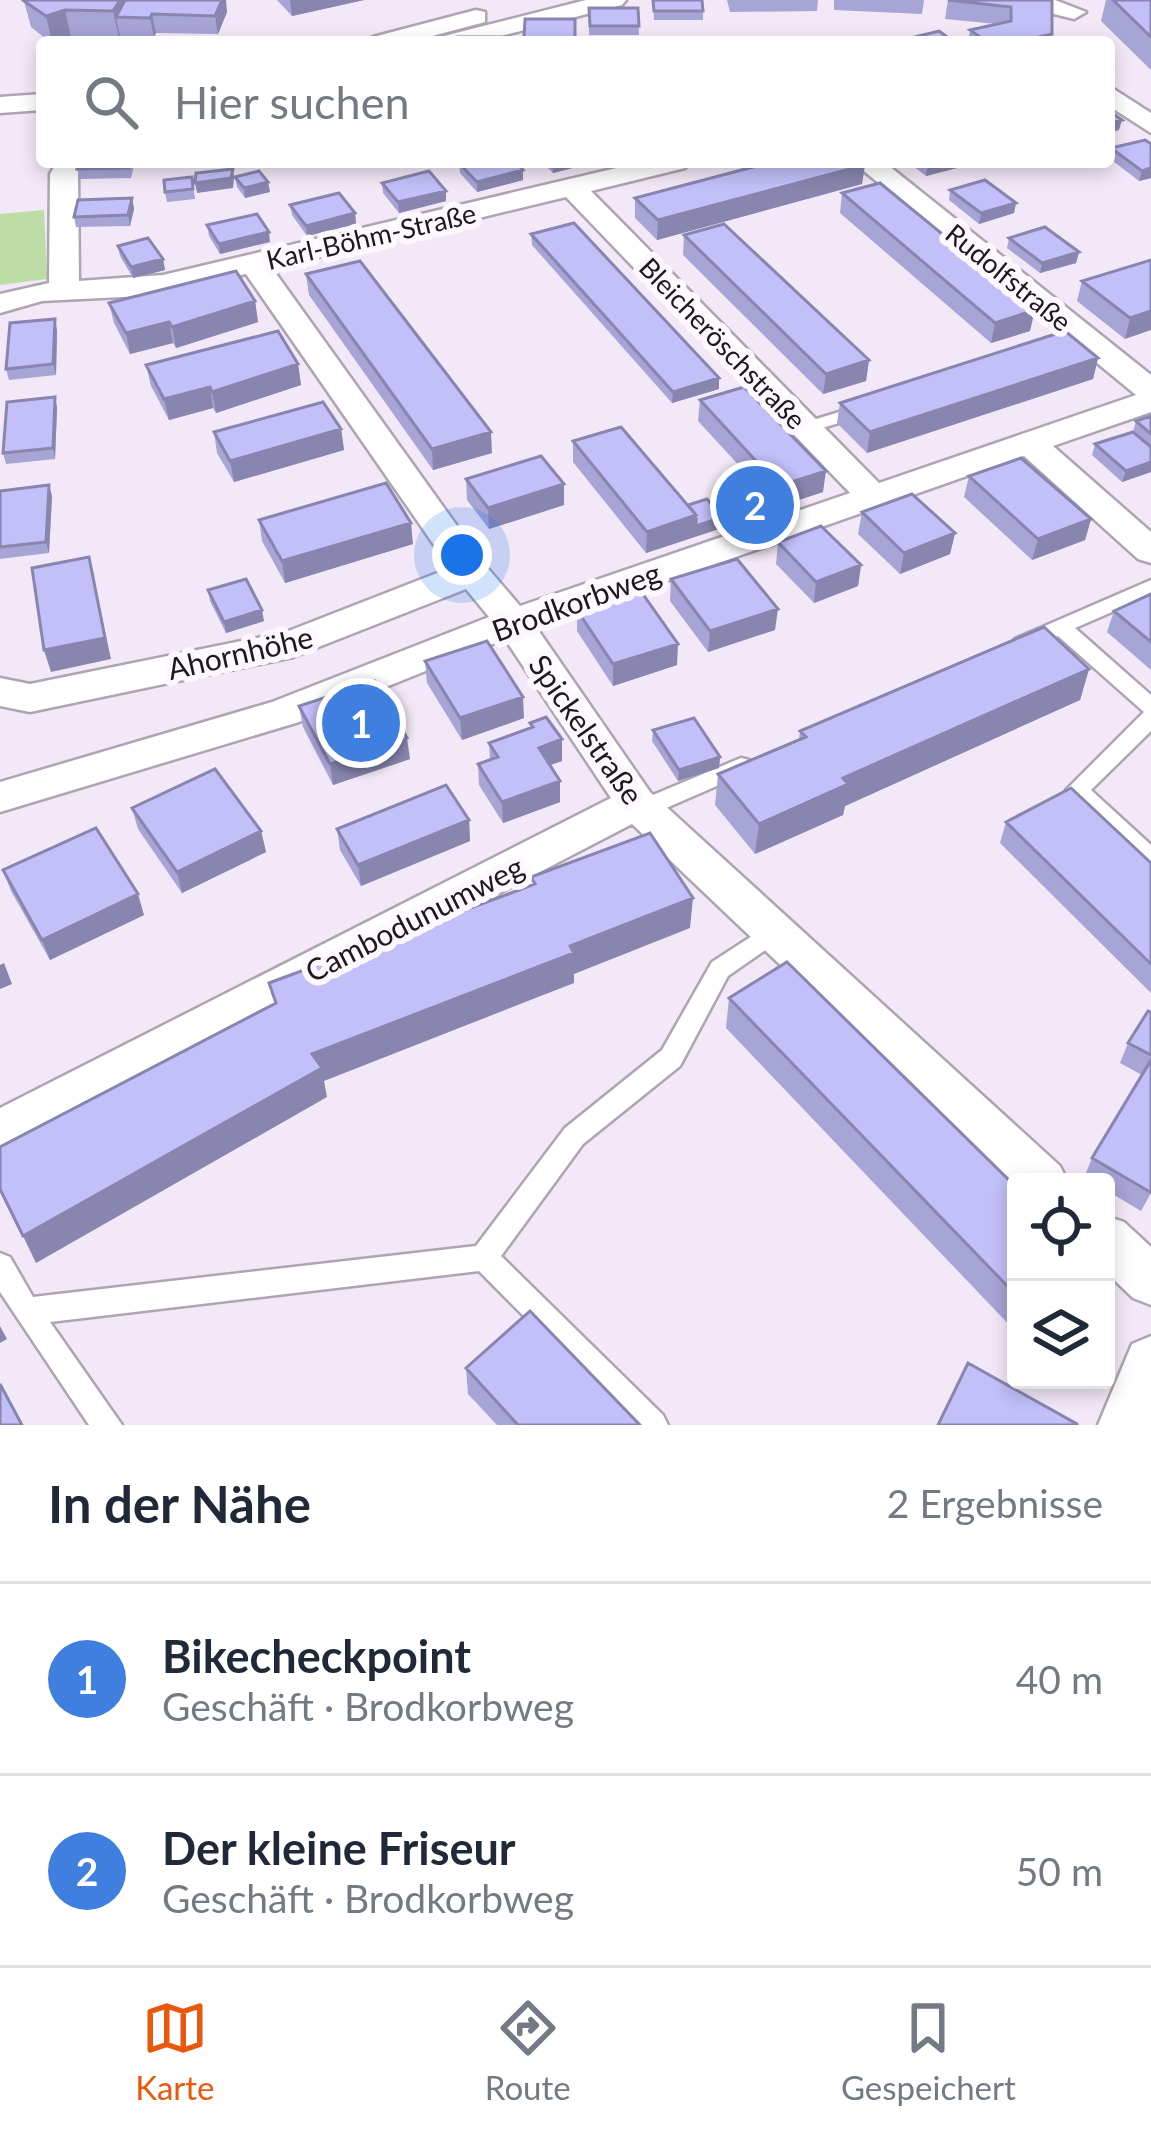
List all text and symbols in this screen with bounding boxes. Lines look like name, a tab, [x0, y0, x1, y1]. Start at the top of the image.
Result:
search box	[36, 36, 1115, 168]
icon: search	[78, 69, 144, 135]
text: Hier suchen	[174, 75, 410, 129]
street label: Karl-Böhm-Straße	[263, 196, 479, 276]
street label: Rudolfstraße	[940, 216, 1078, 338]
street label: Bleicheröschstraße	[633, 251, 813, 435]
pin: 2	[716, 460, 794, 550]
your location	[432, 525, 492, 585]
street label: Brodkorbweg	[487, 554, 665, 648]
street label: Ahornhöhe	[164, 618, 316, 686]
street label: Spickelstraße	[522, 647, 652, 811]
pin: 1	[322, 678, 400, 768]
street label: Cambodunumweg	[299, 848, 529, 988]
map controls	[1007, 1173, 1115, 1389]
button: locate	[1007, 1173, 1115, 1281]
button: layers	[1007, 1281, 1115, 1389]
text: In der Nähe	[48, 1473, 311, 1534]
text: 2 Ergebnisse	[887, 1480, 1103, 1526]
text: Bikecheckpoint	[162, 1629, 471, 1683]
text: 1	[76, 1656, 98, 1702]
text: 40 m	[1016, 1656, 1103, 1702]
text: Geschäft · Brodkorbweg	[162, 1683, 574, 1729]
text: Der kleine Friseur	[162, 1821, 516, 1875]
text: 2	[76, 1848, 98, 1894]
text: 50 m	[1016, 1848, 1103, 1894]
text: Geschäft · Brodkorbweg	[162, 1875, 574, 1921]
tab: Karte	[135, 1995, 215, 2107]
tab: Route	[485, 1995, 571, 2107]
tab: Gespeichert	[841, 1995, 1016, 2107]

